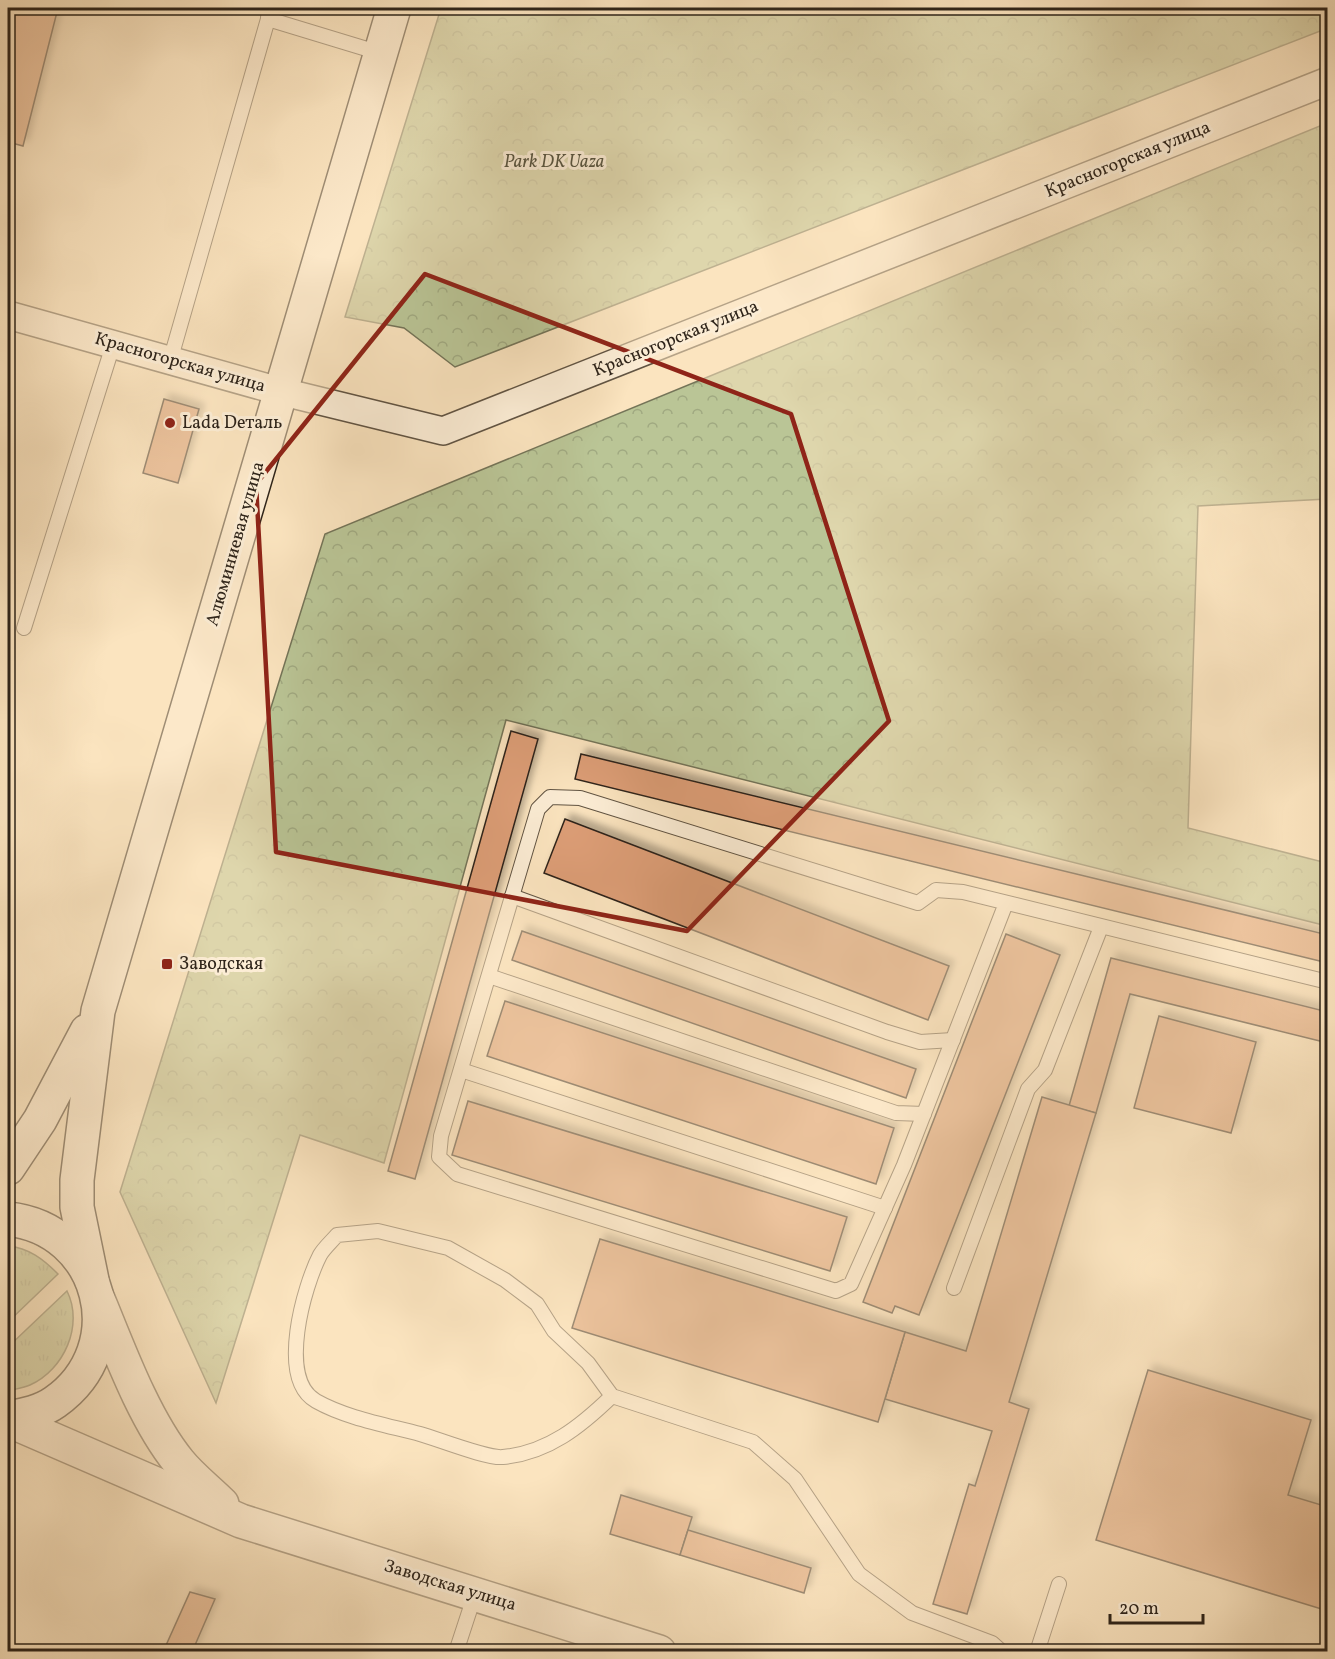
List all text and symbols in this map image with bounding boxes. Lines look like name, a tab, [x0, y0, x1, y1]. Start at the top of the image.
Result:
street label: Красногорская улица	[1041, 115, 1215, 205]
park label: Park DK Uaza	[504, 150, 604, 175]
street label: Красногорская улица	[589, 294, 763, 384]
street label: Красногорская улица	[92, 327, 268, 399]
place label: Lada Dеталь	[182, 411, 282, 436]
marker: Lada Dеталь	[163, 416, 177, 430]
street label: Алюминиевая улица	[201, 459, 271, 629]
place label: Заводская	[179, 952, 263, 977]
marker: Заводская	[160, 957, 174, 971]
street label: Заводская улица	[381, 1554, 519, 1618]
scale bar	[1110, 1587, 1203, 1625]
text: 20 m	[1119, 1597, 1159, 1622]

